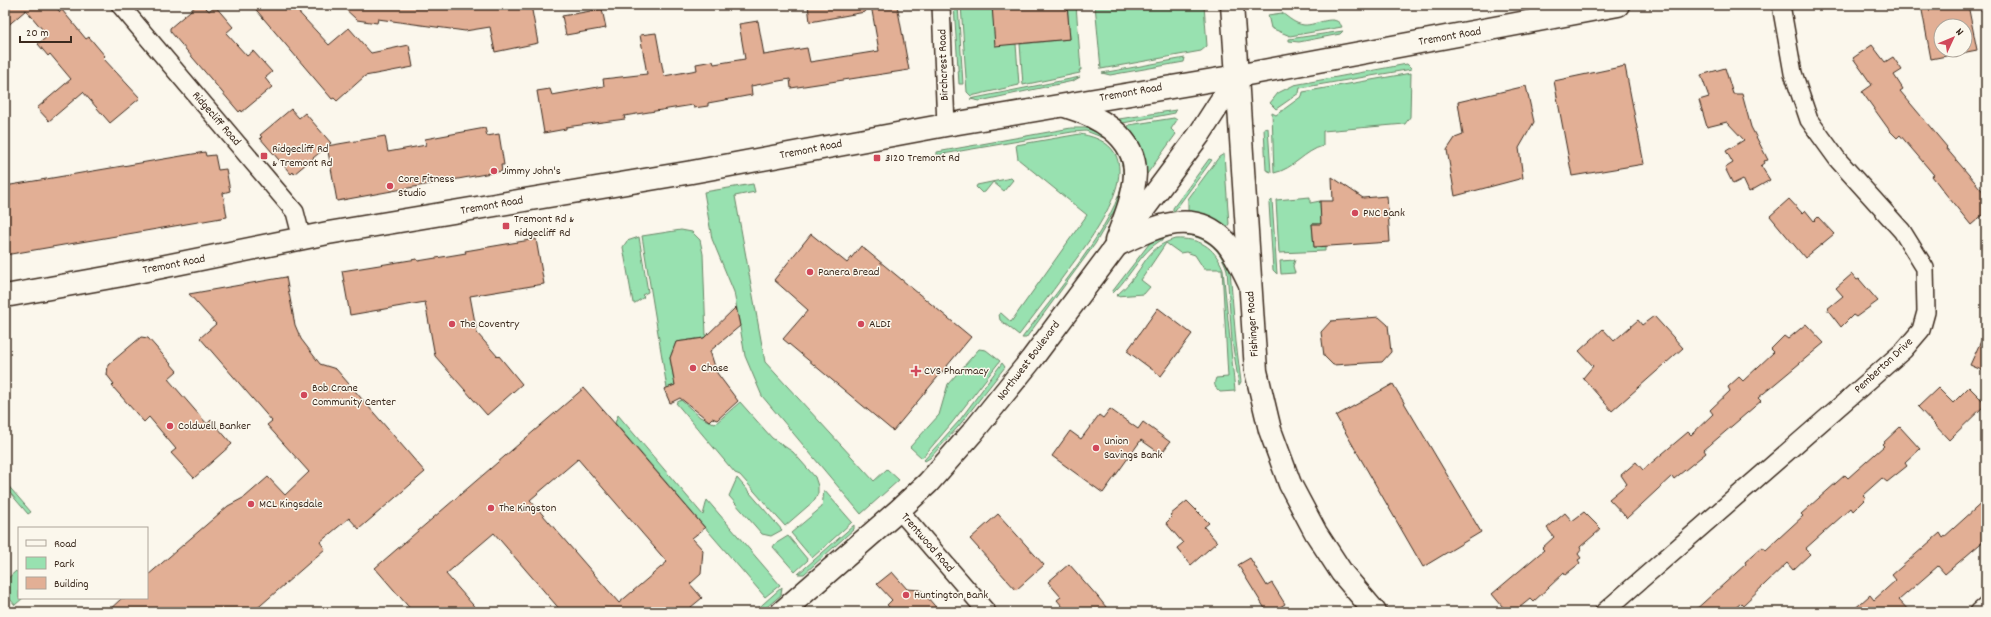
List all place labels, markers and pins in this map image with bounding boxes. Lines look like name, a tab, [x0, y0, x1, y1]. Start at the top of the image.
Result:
place label: Ridgecliff Rd & Tremont Rd	[272, 141, 332, 172]
place label: 3120 Tremont Rd	[885, 150, 960, 167]
marker: Ridgecliff Rd & Tremont Rd	[259, 151, 269, 161]
marker: 3120 Tremont Rd	[872, 153, 882, 163]
place label: Jimmy John's	[502, 163, 561, 180]
marker: Jimmy John's	[489, 166, 499, 176]
place label: Core Fitness Studio	[398, 171, 455, 202]
marker: Core Fitness Studio	[385, 181, 395, 191]
place label: PNC Bank	[1363, 205, 1405, 222]
marker: PNC Bank	[1350, 208, 1360, 218]
place label: Tremont Rd & Ridgecliff Rd	[514, 211, 574, 242]
marker: Tremont Rd & Ridgecliff Rd	[501, 221, 511, 231]
place label: Panera Bread	[818, 264, 879, 281]
marker: Panera Bread	[805, 267, 815, 277]
place label: The Coventry	[460, 316, 520, 333]
place label: ALDI	[869, 316, 891, 333]
marker: The Coventry	[447, 319, 457, 329]
marker: ALDI	[856, 319, 866, 329]
place label: Chase	[701, 360, 728, 377]
marker: Chase	[688, 363, 698, 373]
place label: CVS Pharmacy	[924, 363, 989, 380]
marker: CVS Pharmacy	[911, 366, 921, 376]
place label: Bob Crane Community Center	[312, 380, 396, 411]
marker: Bob Crane Community Center	[299, 390, 309, 400]
place label: Coldwell Banker	[178, 418, 251, 435]
marker: Coldwell Banker	[165, 421, 175, 431]
place label: Union Savings Bank	[1104, 433, 1163, 464]
marker: Union Savings Bank	[1091, 443, 1101, 453]
place label: MCL Kingsdale	[259, 496, 323, 513]
marker: MCL Kingsdale	[246, 499, 256, 509]
place label: The Kingston	[499, 500, 557, 517]
marker: The Kingston	[486, 503, 496, 513]
place label: Huntington Bank	[914, 587, 988, 604]
marker: Huntington Bank	[901, 590, 911, 600]

